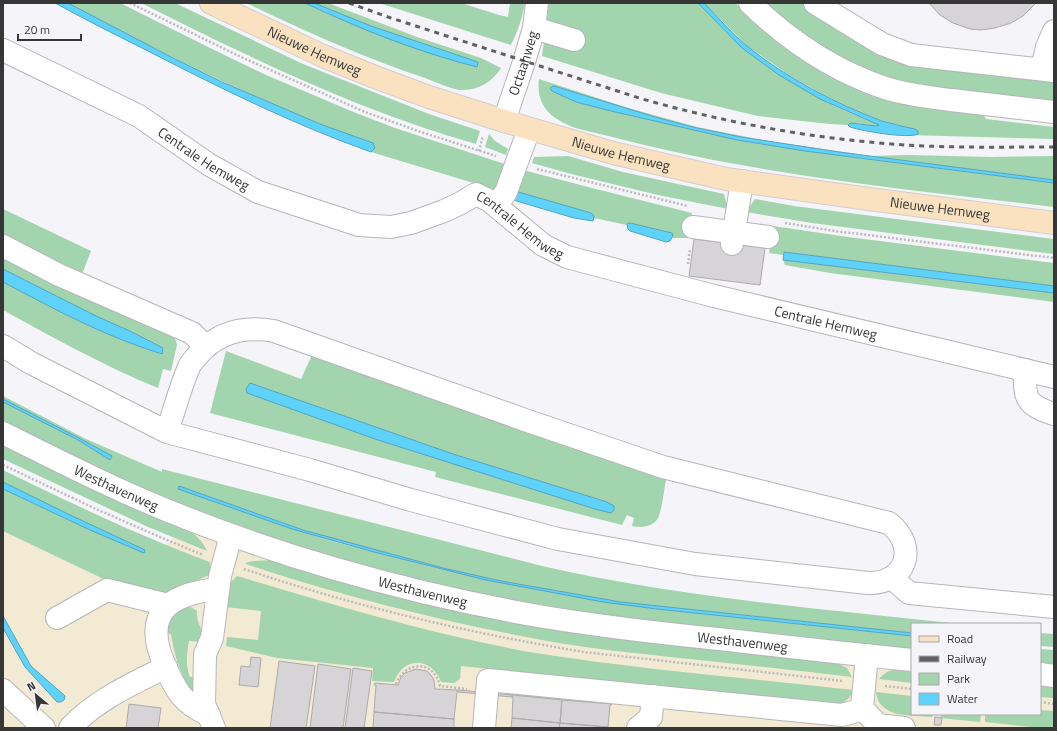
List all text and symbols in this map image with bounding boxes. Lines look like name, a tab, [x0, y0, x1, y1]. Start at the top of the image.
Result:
scale bar	[18, 16, 81, 42]
text: 20 m	[24, 20, 50, 39]
street label: Nieuwe Hemweg	[264, 20, 365, 80]
street label: Octaanweg	[502, 28, 543, 98]
street label: Centrale Hemweg	[154, 121, 254, 195]
street label: Nieuwe Hemweg	[570, 131, 672, 176]
street label: Centrale Hemweg	[473, 185, 568, 264]
street label: Nieuwe Hemweg	[889, 191, 992, 225]
street label: Centrale Hemweg	[772, 300, 880, 345]
street label: Westhavenweg	[71, 459, 162, 516]
street label: Westhavenweg	[376, 570, 469, 612]
legend	[911, 623, 1041, 715]
street label: Westhavenweg	[696, 626, 789, 657]
text: Road	[947, 629, 973, 648]
text: Railway	[947, 649, 987, 668]
text: Park	[947, 669, 970, 688]
north arrow	[16, 675, 56, 715]
text: N	[24, 677, 38, 695]
text: Water	[947, 689, 978, 708]

